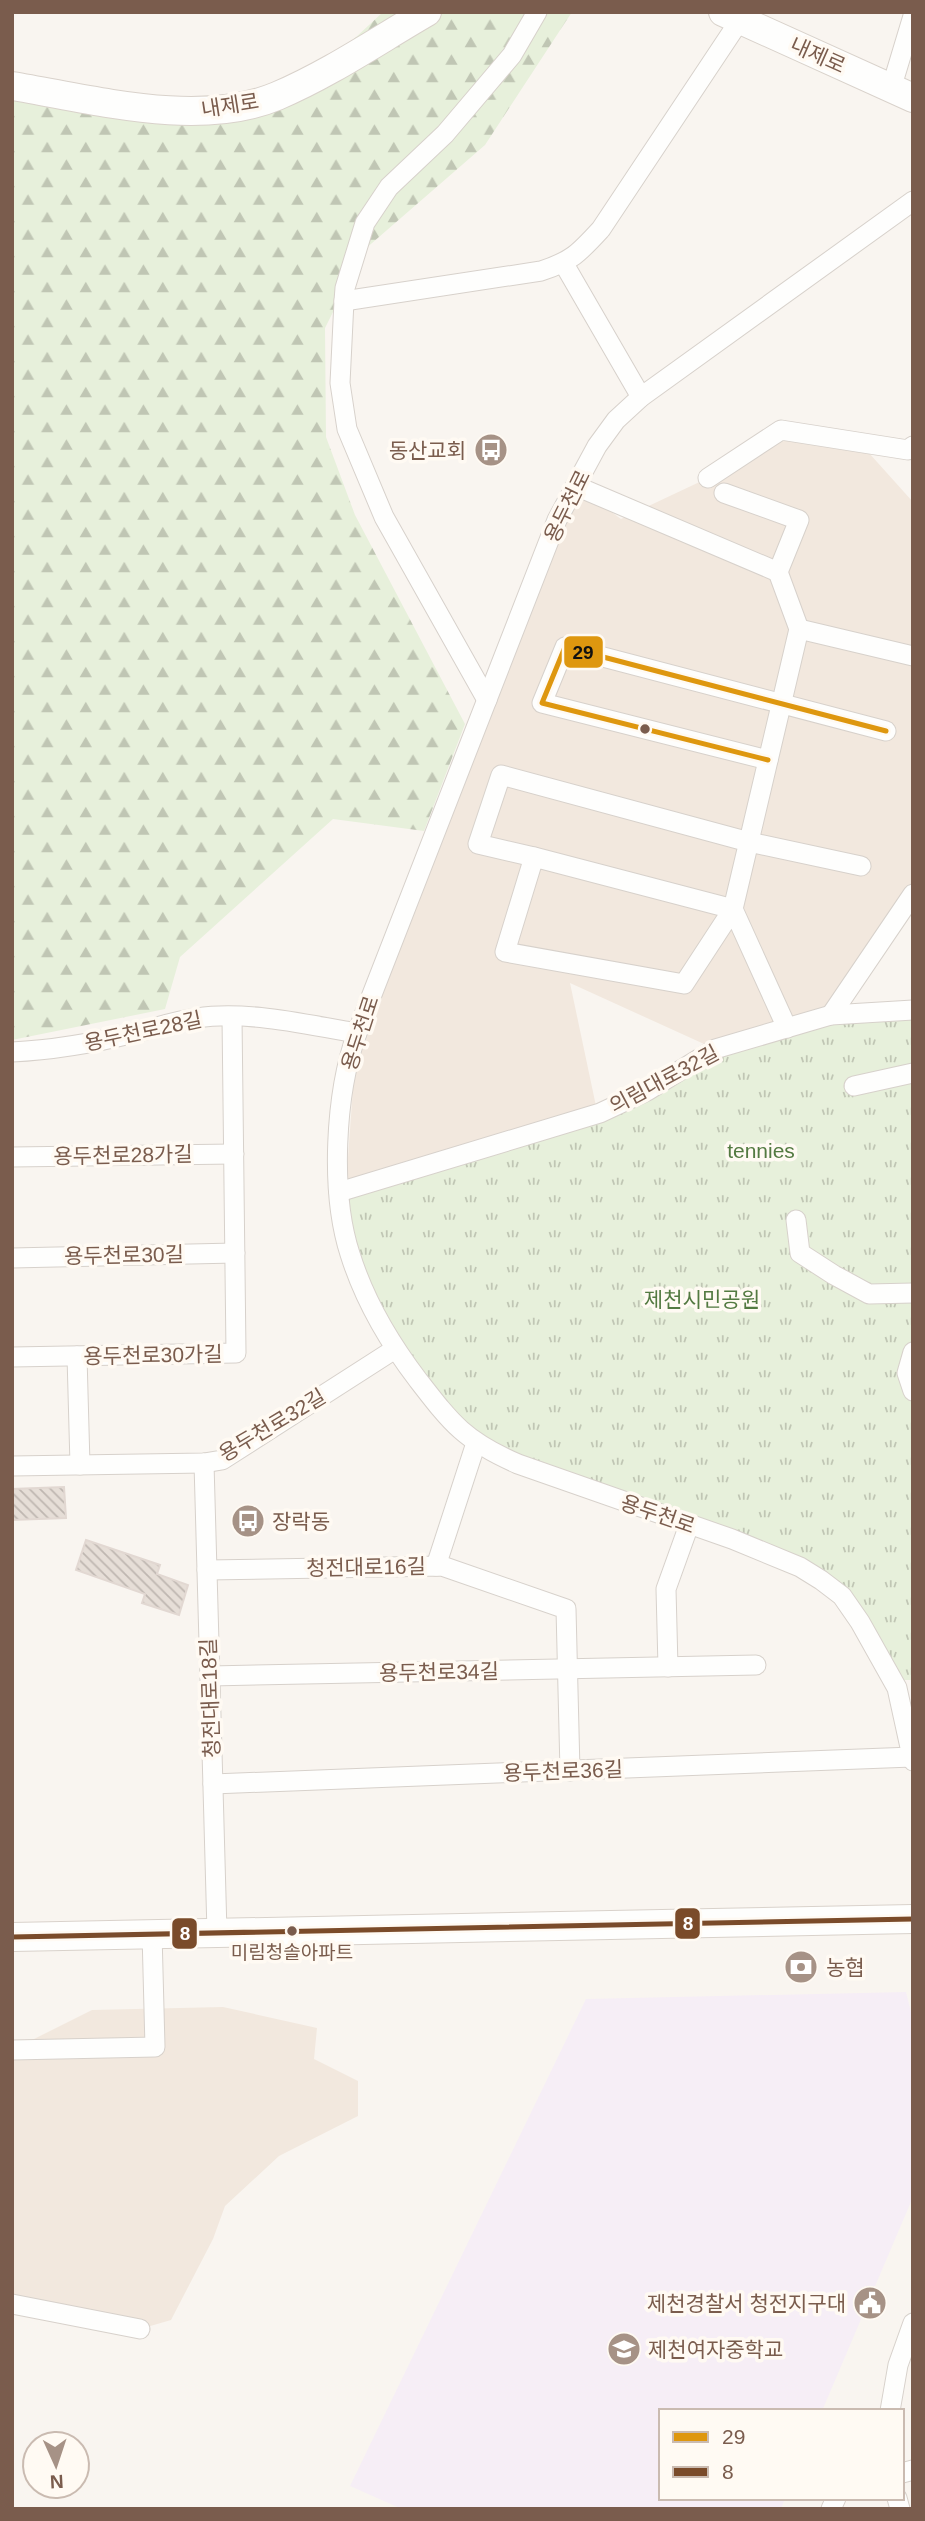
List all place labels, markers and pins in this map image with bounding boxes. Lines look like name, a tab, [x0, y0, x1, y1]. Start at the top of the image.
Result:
bus stop icon: 동산교회	[472, 431, 510, 469]
place label: 동산교회	[389, 439, 466, 462]
unlabelled marker	[638, 722, 652, 736]
bus stop icon: 장락동	[229, 1502, 267, 1540]
place label: 장락동	[272, 1510, 330, 1533]
marker: 미림청솔아파트	[285, 1924, 299, 1938]
place label: 미림청솔아파트	[231, 1942, 353, 1963]
bank icon: 농협	[782, 1948, 820, 1986]
place label: 농협	[826, 1956, 865, 1979]
public building icon: 제천경찰서 청전지구대	[851, 2284, 889, 2322]
place label: 제천경찰서 청전지구대	[647, 2292, 846, 2315]
school or university icon: 제천여자중학교	[605, 2330, 643, 2368]
place label: 제천여자중학교	[648, 2338, 783, 2361]

